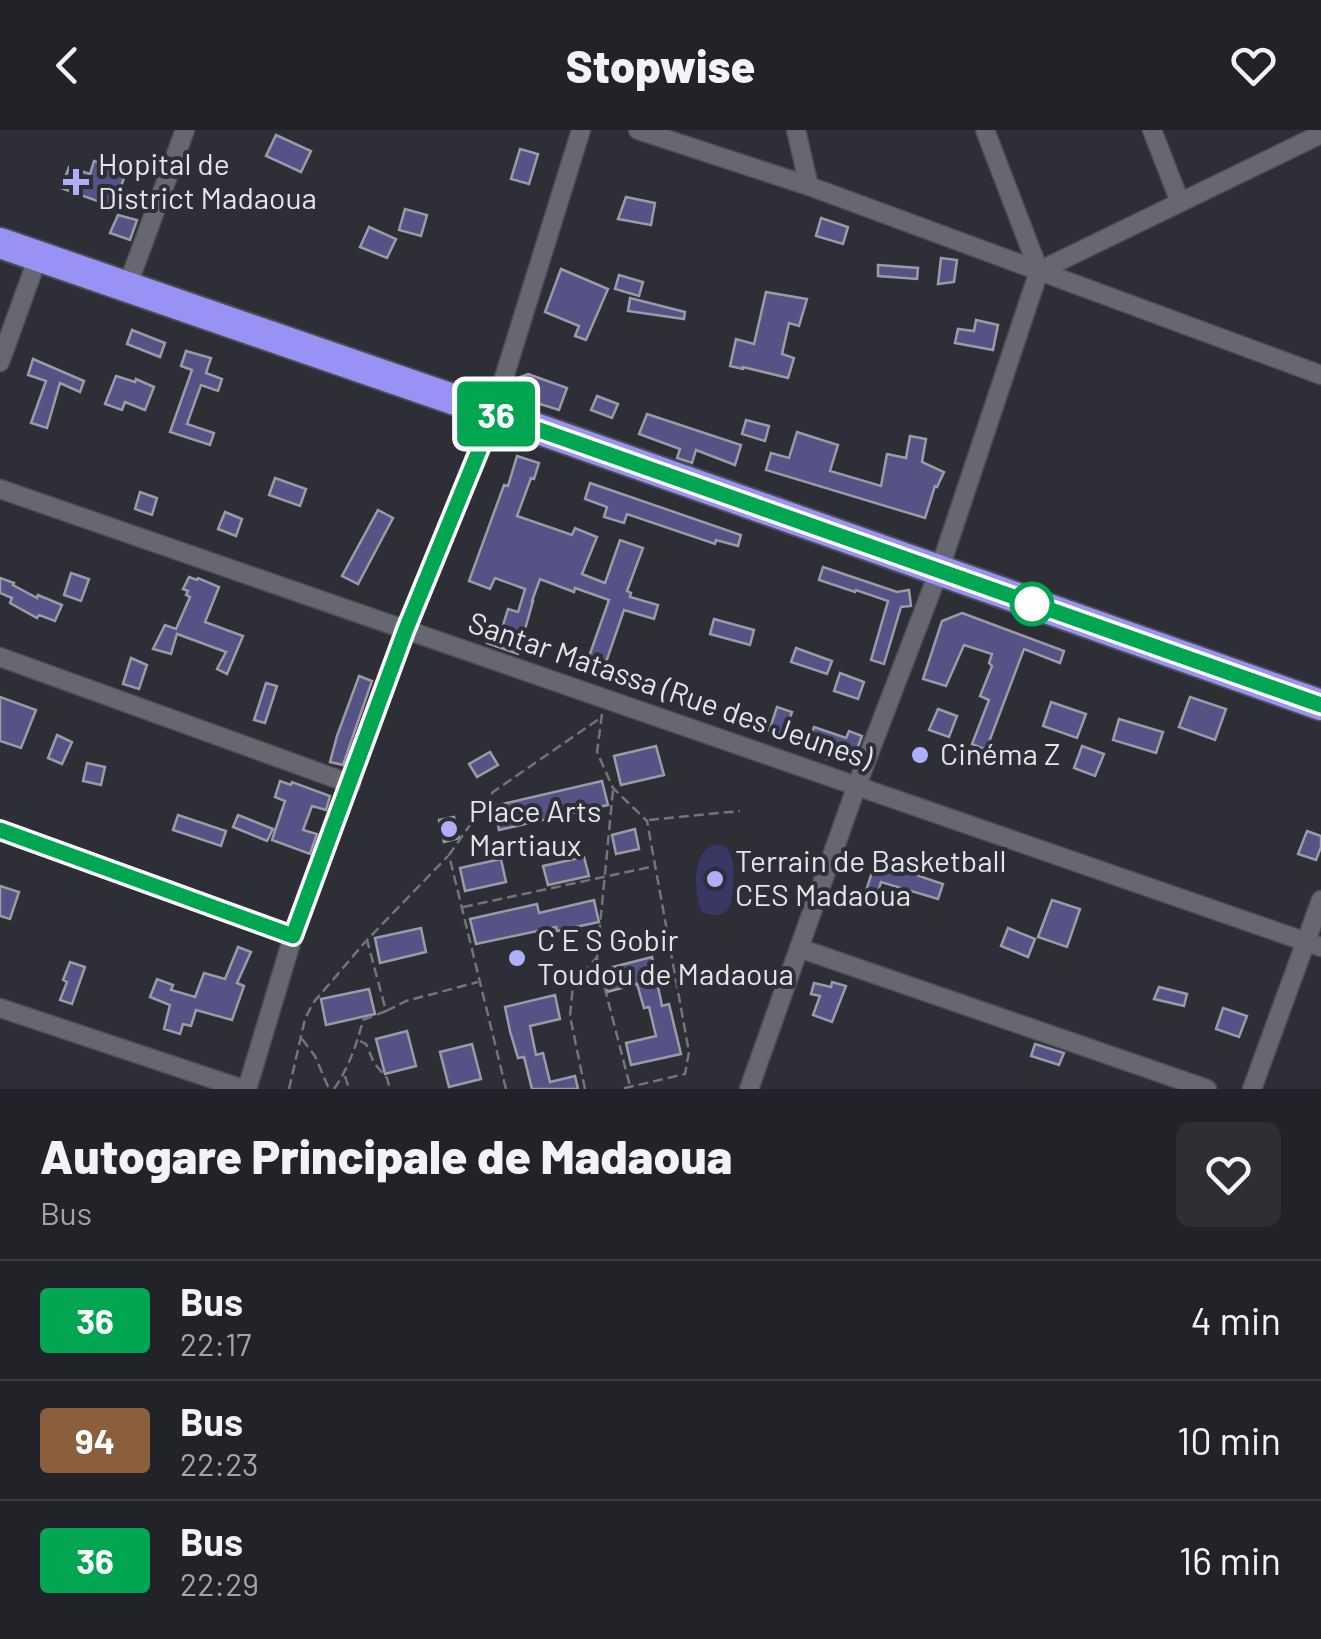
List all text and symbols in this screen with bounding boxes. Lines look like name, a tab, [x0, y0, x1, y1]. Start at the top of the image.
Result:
icon: back	[40, 38, 95, 93]
text: Stopwise	[566, 38, 755, 92]
icon: heart	[1226, 38, 1281, 93]
place label: Hopital de District Madaoua	[98, 145, 317, 215]
marker: Hopital de District Madaoua	[63, 169, 89, 195]
line badge: 36	[451, 382, 541, 446]
text: 36	[477, 393, 515, 435]
unlabelled marker	[1011, 583, 1053, 625]
street label: Santar Matassa (Rue des Jeunes)	[464, 603, 878, 775]
place label: Cinéma Z	[940, 735, 1060, 771]
marker: Cinéma Z	[909, 744, 931, 766]
place label: Place Arts Martiaux	[469, 792, 601, 862]
marker: Place Arts Martiaux	[438, 818, 460, 840]
place label: Terrain de Basketball CES Madaoua	[735, 842, 1006, 912]
marker: Terrain de Basketball CES Madaoua	[704, 868, 726, 890]
place label: C E S Gobir Toudou de Madaoua	[537, 921, 794, 991]
marker: C E S Gobir Toudou de Madaoua	[506, 947, 528, 969]
button: heart	[1176, 1122, 1281, 1227]
text: Autogare Principale de Madaoua	[40, 1126, 732, 1184]
text: Bus	[40, 1193, 92, 1231]
text: Bus	[180, 1278, 243, 1324]
text: 4 min	[1191, 1297, 1281, 1343]
text: 36	[76, 1299, 114, 1341]
text: 22:17	[180, 1324, 252, 1362]
text: Bus	[180, 1398, 243, 1444]
text: 10 min	[1177, 1417, 1281, 1463]
text: 94	[75, 1419, 115, 1461]
text: 22:23	[180, 1444, 259, 1482]
text: Bus	[180, 1518, 243, 1564]
text: 16 min	[1179, 1537, 1281, 1583]
text: 36	[76, 1539, 114, 1581]
text: 22:29	[180, 1564, 259, 1602]

